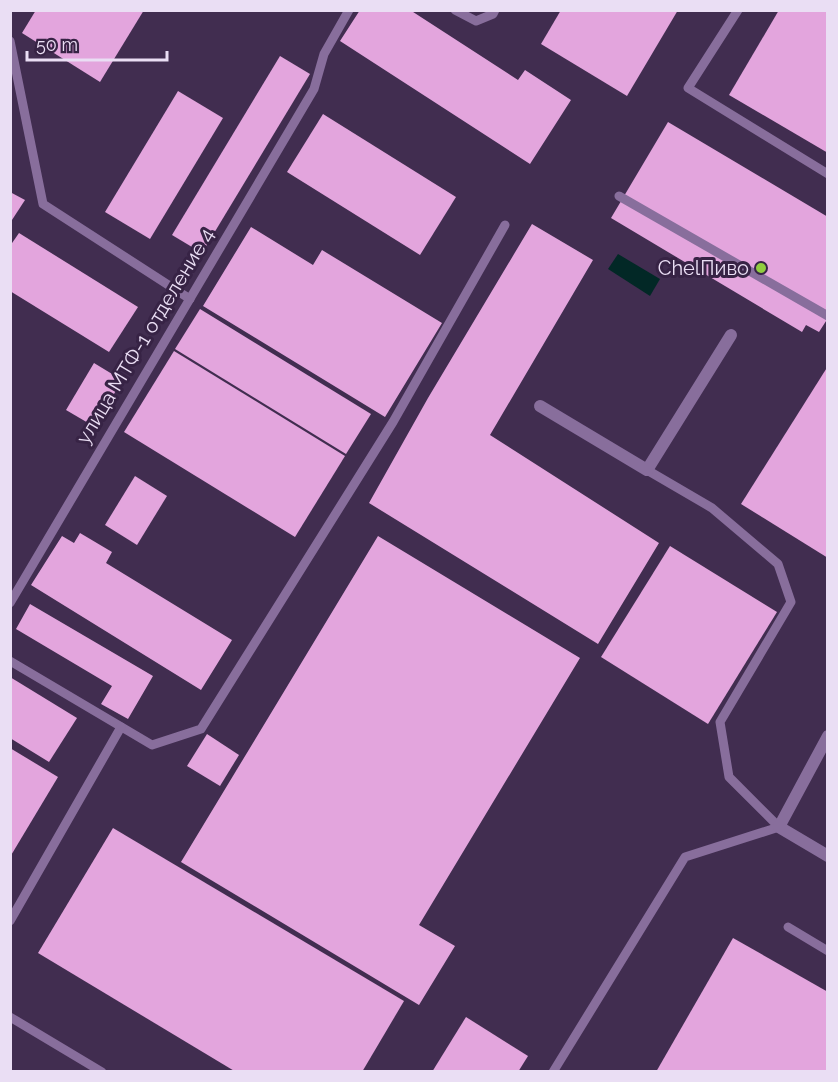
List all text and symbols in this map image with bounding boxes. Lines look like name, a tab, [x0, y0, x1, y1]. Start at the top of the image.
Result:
scale bar	[27, 24, 166, 62]
text: 50 m	[36, 34, 78, 55]
street label: улица МТФ-1 отделение 4	[71, 224, 219, 448]
place label: ChelПиво	[658, 256, 749, 280]
marker: ChelПиво	[754, 261, 768, 275]

